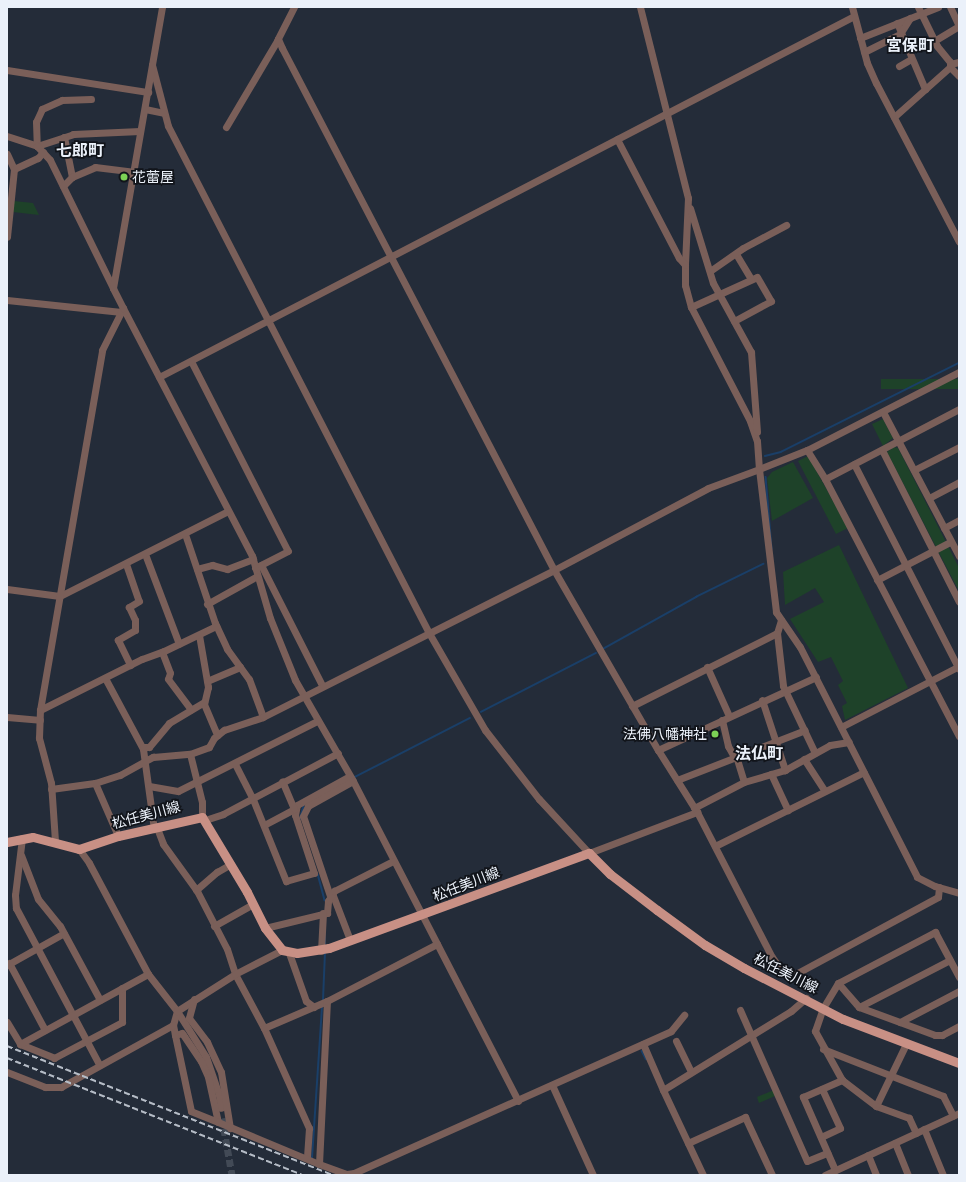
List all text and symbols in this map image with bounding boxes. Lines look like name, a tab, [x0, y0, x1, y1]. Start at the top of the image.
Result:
district label: 宮保町	[886, 35, 934, 55]
district label: 七郎町	[56, 140, 104, 160]
place label: 花蕾屋	[132, 169, 174, 185]
marker: 花蕾屋	[119, 172, 129, 182]
place label: 法佛八幡神社	[623, 726, 707, 742]
marker: 法佛八幡神社	[710, 729, 720, 739]
district label: 法仏町	[735, 743, 783, 763]
street label: 松任美川線	[110, 798, 182, 832]
street label: 松任美川線	[430, 864, 502, 904]
street label: 松任美川線	[751, 950, 821, 996]

